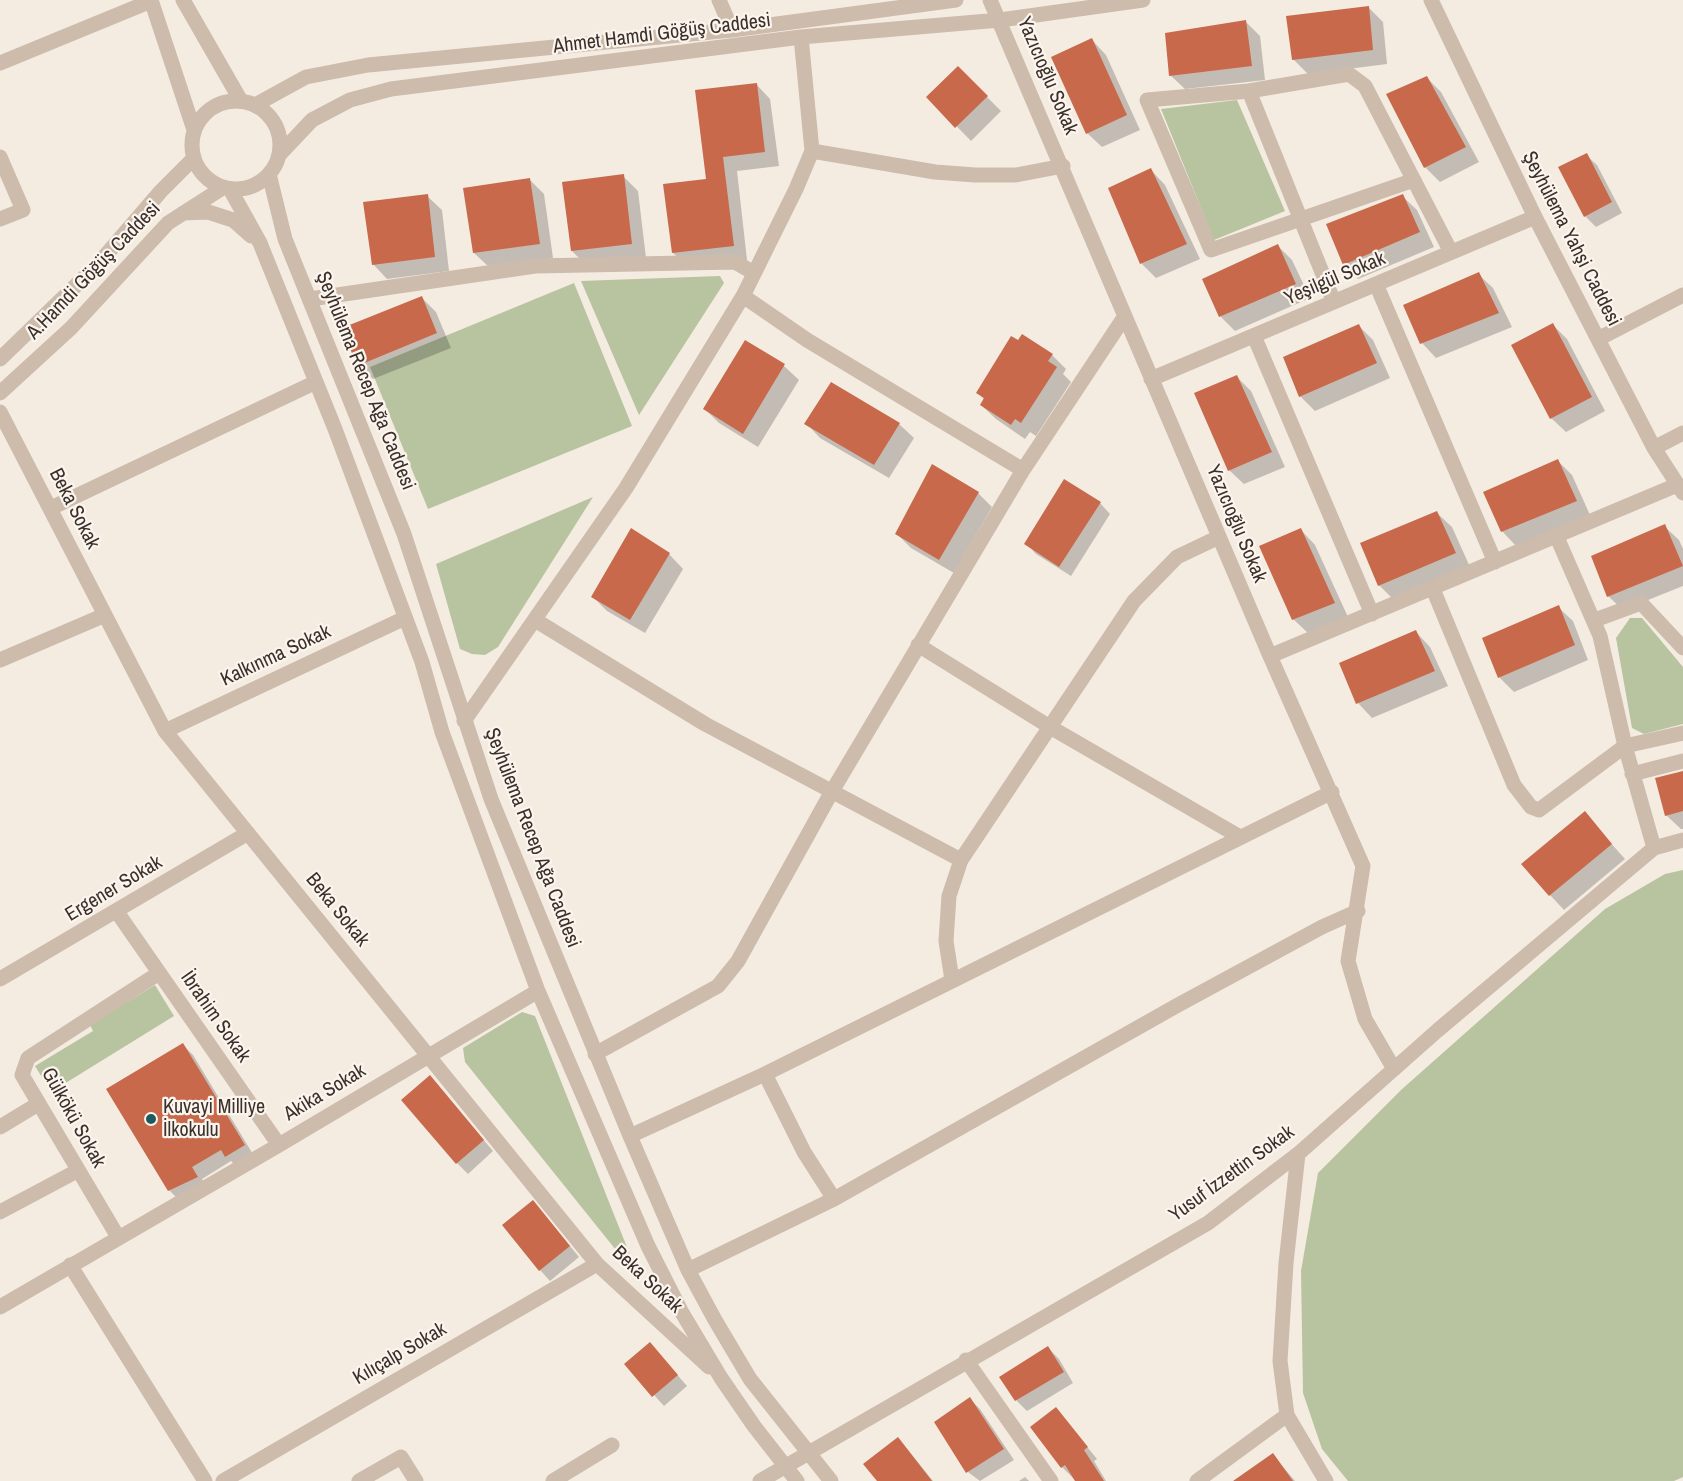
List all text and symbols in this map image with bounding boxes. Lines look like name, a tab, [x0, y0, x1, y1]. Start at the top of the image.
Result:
street label: Ahmet Hamdi Göğüş Caddesi	[552, 9, 772, 59]
street label: Yazıcıoğlu Sokak	[1011, 14, 1083, 138]
street label: Şeyhülema Yahşi Caddesi	[1517, 148, 1625, 330]
street label: A.Hamdi Göğüş Caddesi	[22, 197, 166, 345]
street label: Yeşilgül Sokak	[1281, 247, 1389, 311]
street label: Şeyhülema Recep Ağa Caddesi	[310, 268, 420, 494]
street label: Yazıcıoğlu Sokak	[1200, 462, 1272, 586]
street label: Beka Sokak	[43, 465, 105, 553]
street label: Kalkınma Sokak	[217, 620, 335, 692]
street label: Şeyhülema Recep Ağa Caddesi	[479, 725, 585, 951]
street label: Ergener Sokak	[61, 851, 167, 927]
street label: Beka Sokak	[300, 868, 374, 952]
street label: İbrahim Sokak	[175, 967, 255, 1067]
street label: Akika Sokak	[280, 1059, 370, 1127]
street label: Gülkökü Sokak	[36, 1064, 110, 1172]
place label: Kuvayi Milliye İlkokulu	[163, 1096, 265, 1143]
marker: Kuvayi Milliye İlkokulu	[144, 1112, 158, 1126]
street label: Yusuf İzzettin Sokak	[1165, 1121, 1299, 1227]
street label: Beka Sokak	[607, 1241, 687, 1319]
street label: Kılıçalp Sokak	[349, 1318, 451, 1390]

